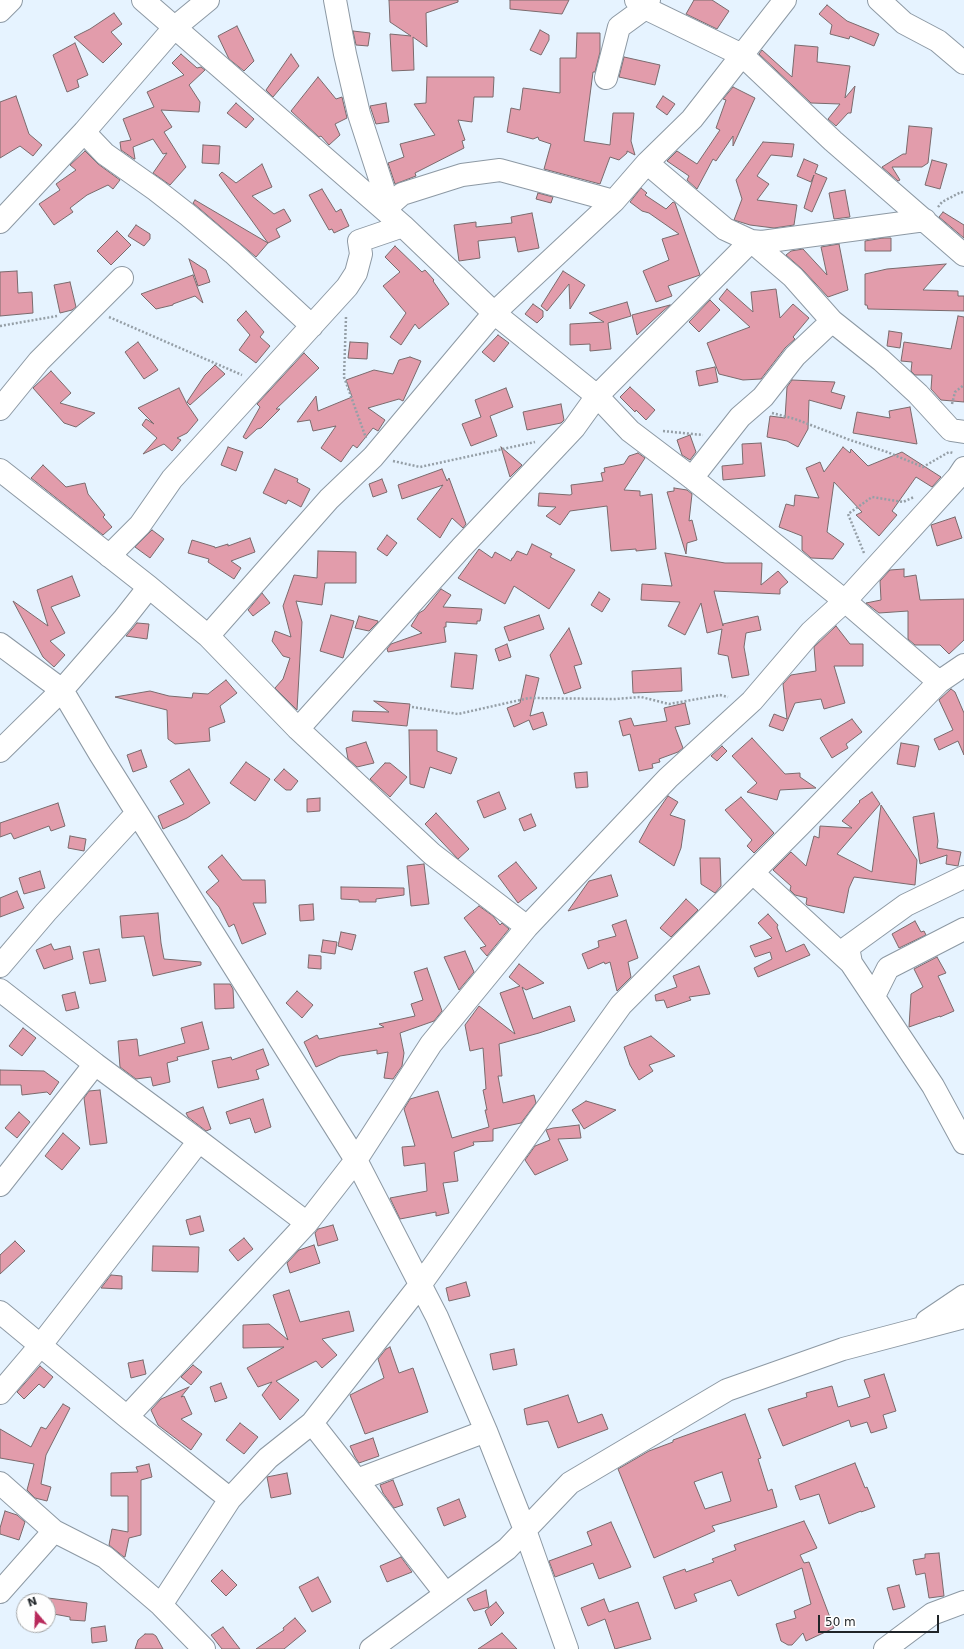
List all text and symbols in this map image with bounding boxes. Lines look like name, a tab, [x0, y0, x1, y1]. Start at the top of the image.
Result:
north arrow	[16, 1593, 56, 1633]
text: N	[26, 1594, 39, 1610]
scale bar	[820, 1607, 941, 1633]
text: 50 m	[825, 1615, 856, 1629]

